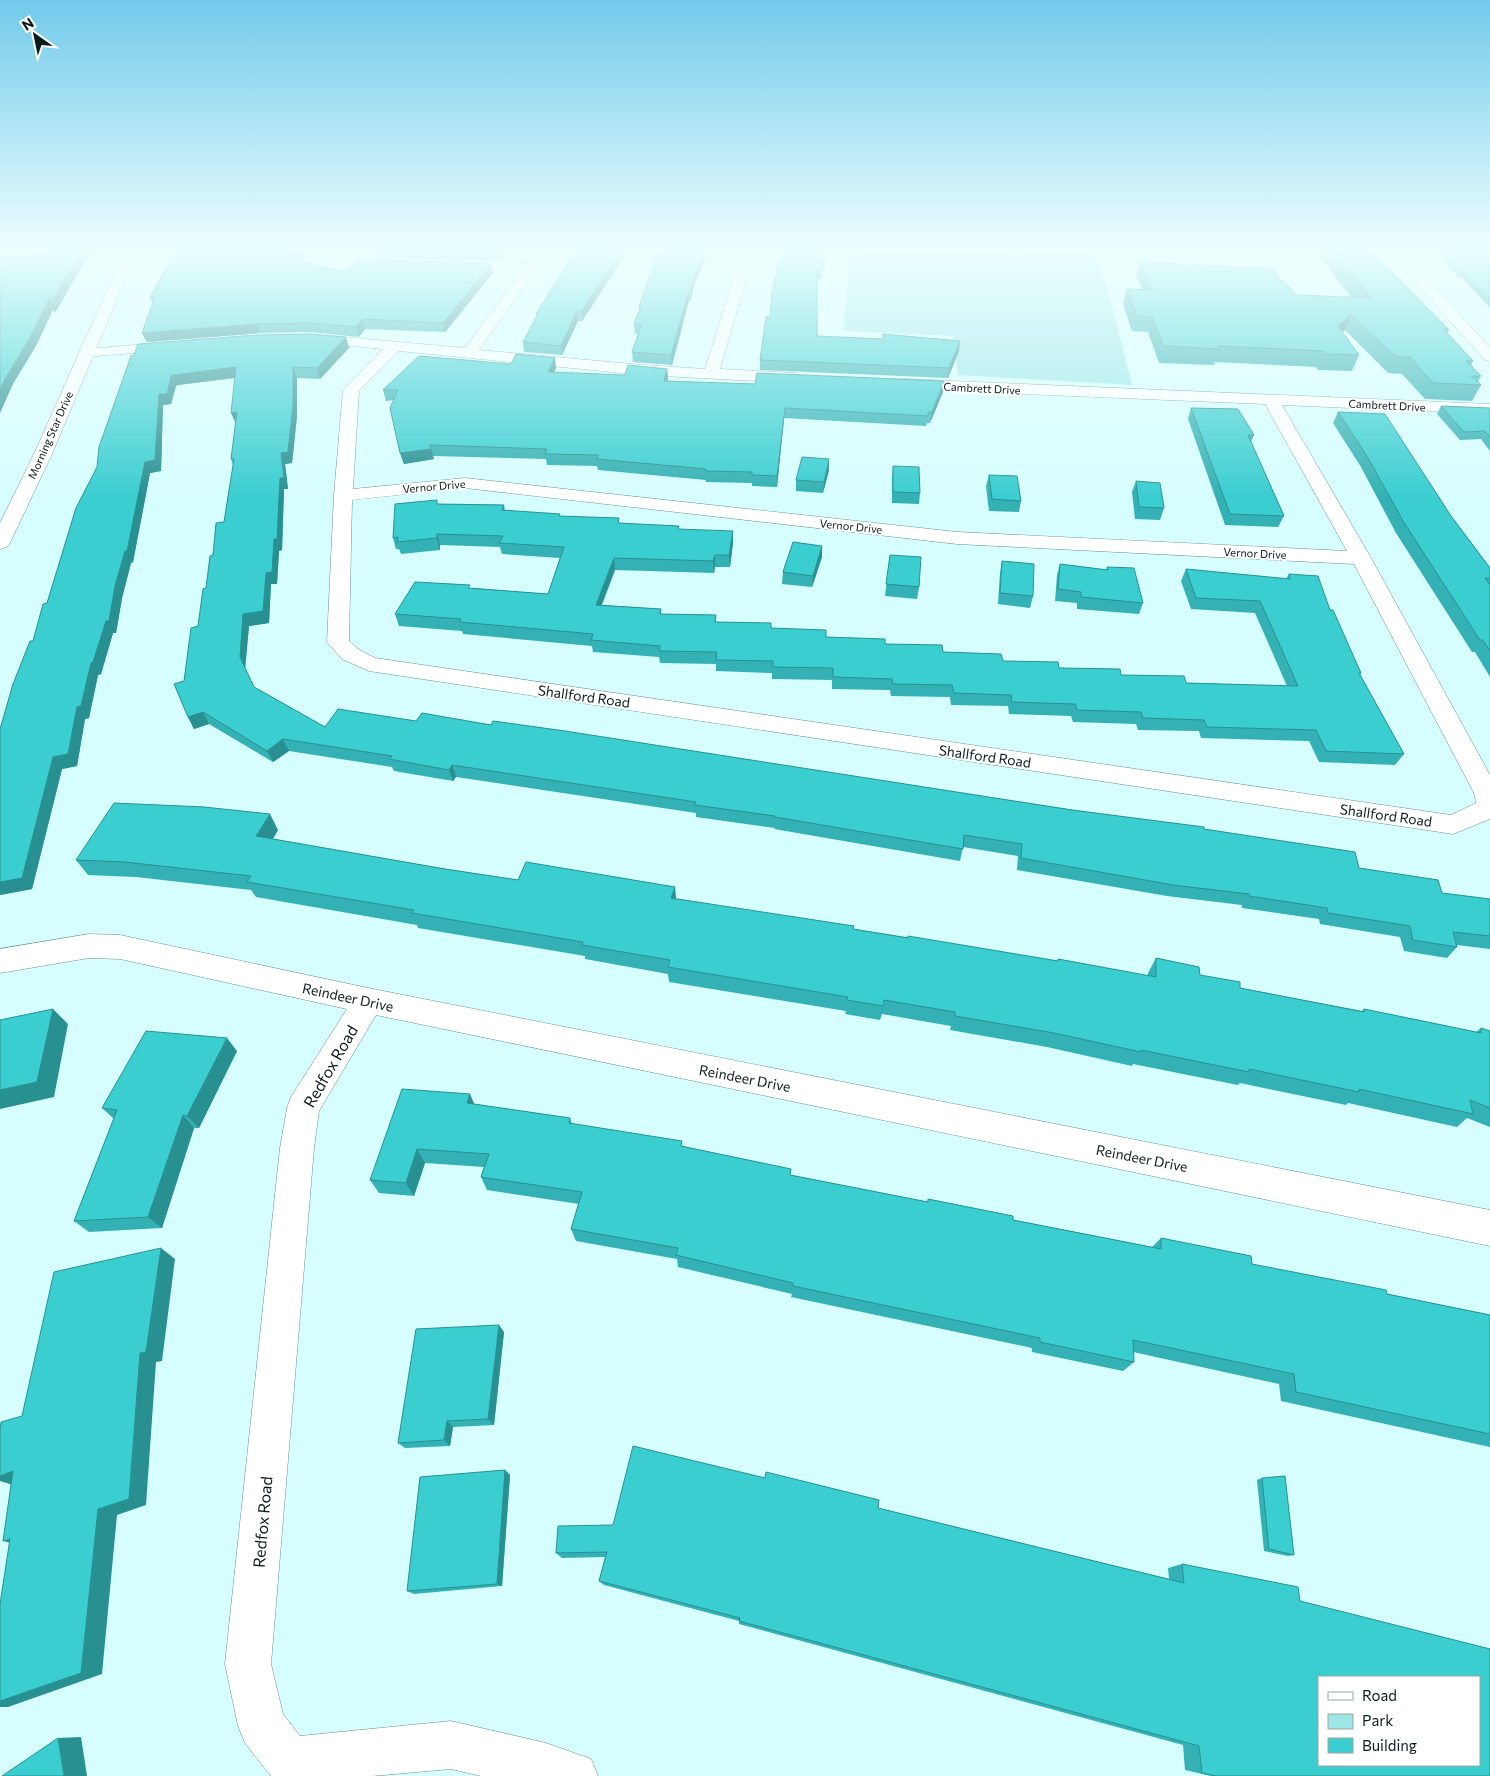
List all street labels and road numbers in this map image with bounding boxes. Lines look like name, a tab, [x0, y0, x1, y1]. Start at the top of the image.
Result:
street label: Cambrett Drive	[943, 379, 1021, 397]
street label: Morning Star Drive	[25, 389, 75, 481]
street label: Cambrett Drive	[1348, 396, 1426, 414]
street label: Vernor Drive	[402, 477, 466, 495]
street label: Vernor Drive	[819, 516, 883, 536]
street label: Vernor Drive	[1223, 545, 1287, 561]
street label: Shallford Road	[537, 681, 631, 711]
street label: Shallford Road	[938, 741, 1032, 771]
street label: Shallford Road	[1339, 800, 1433, 830]
street label: Reindeer Drive	[301, 979, 395, 1015]
street label: Redfox Road	[299, 1021, 361, 1111]
street label: Reindeer Drive	[698, 1061, 792, 1095]
street label: Reindeer Drive	[1095, 1141, 1189, 1175]
street label: Redfox Road	[249, 1475, 275, 1569]

